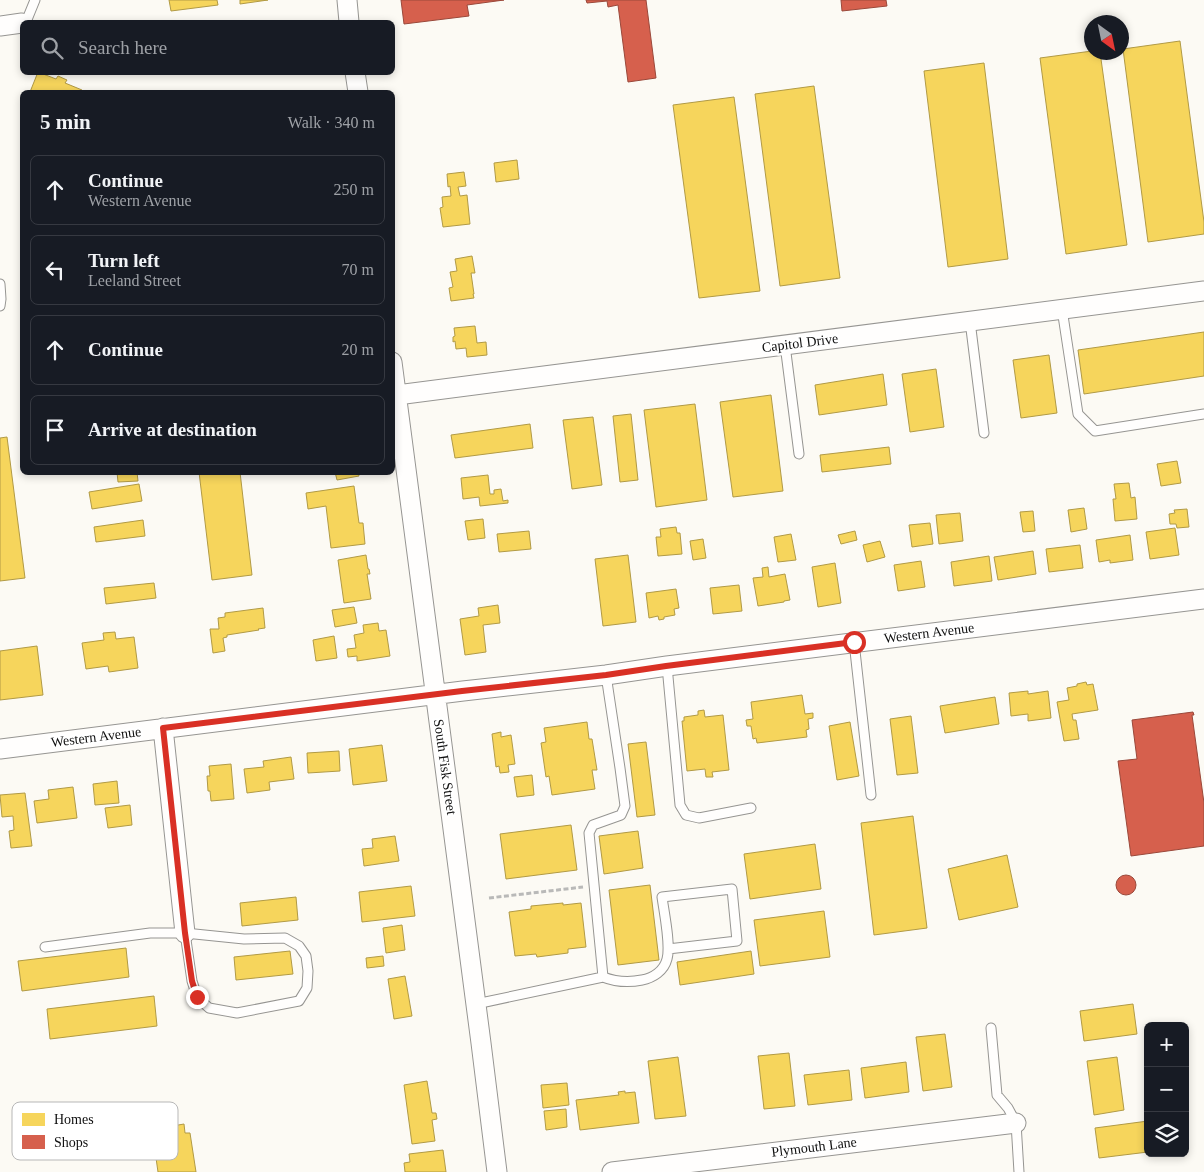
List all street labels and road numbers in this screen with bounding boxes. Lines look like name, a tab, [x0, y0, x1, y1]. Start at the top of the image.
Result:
street label: Capitol Drive	[761, 331, 839, 355]
street label: Western Avenue	[883, 620, 975, 646]
street label: South Fisk Street	[431, 718, 459, 816]
street label: Western Avenue	[50, 724, 142, 750]
street label: Plymouth Lane	[770, 1134, 858, 1160]

